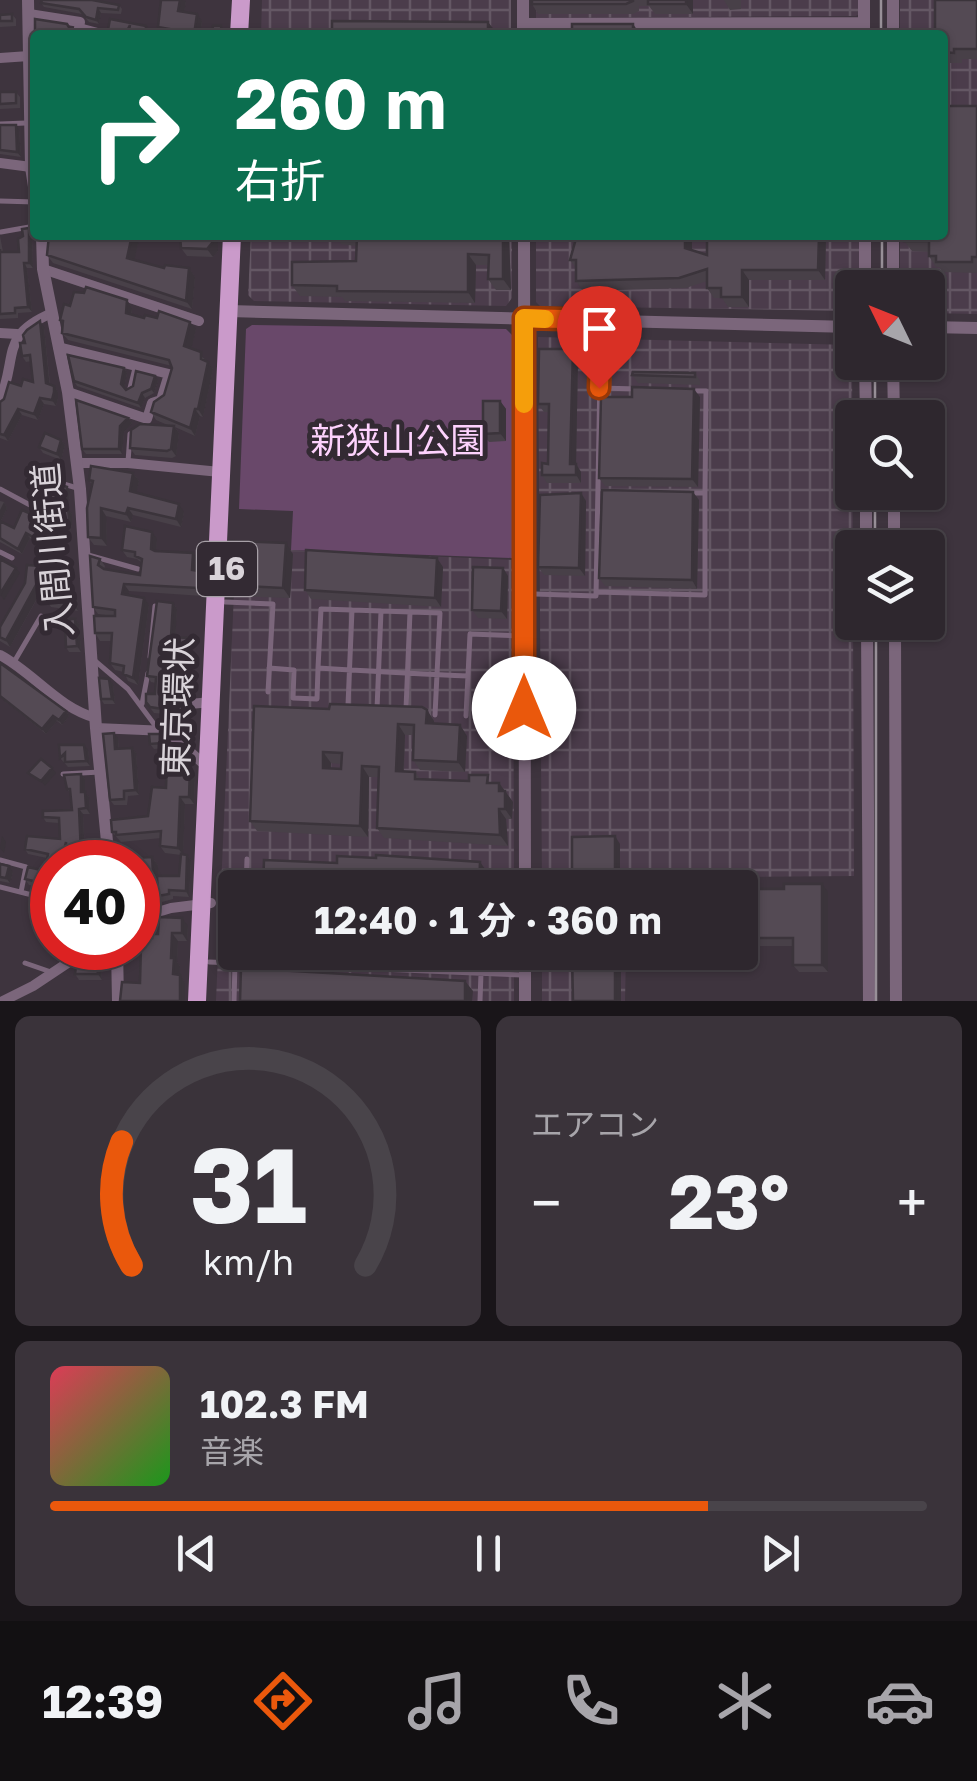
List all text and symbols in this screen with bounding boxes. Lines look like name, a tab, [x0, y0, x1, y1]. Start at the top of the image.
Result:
text: 260 m	[235, 60, 446, 144]
icon: right	[70, 70, 200, 200]
text: 右折	[235, 153, 325, 207]
north arrow	[835, 270, 945, 380]
map controls	[835, 270, 945, 640]
pin	[557, 286, 642, 389]
icon: arrive	[572, 301, 627, 356]
button: search	[835, 400, 945, 510]
park label: 新狭山公園	[310, 419, 486, 461]
street label: 入間川街道	[23, 461, 81, 639]
button: layers	[835, 530, 945, 640]
road number: 16	[197, 542, 257, 596]
street label: 東京環状	[154, 636, 200, 778]
position arrow	[472, 656, 576, 760]
speed limit sign: 40	[30, 840, 160, 970]
text: 12:40 · 1 分 · 360 m	[314, 897, 662, 942]
text: エアコン	[531, 1105, 659, 1143]
text: 31	[189, 1121, 307, 1246]
text: 23°	[669, 1155, 789, 1246]
text: −	[531, 1169, 561, 1235]
text: +	[897, 1169, 927, 1235]
text: km/h	[203, 1240, 293, 1283]
text: 102.3 FM	[200, 1381, 369, 1426]
text: 音楽	[200, 1432, 264, 1470]
icon: previous	[169, 1526, 224, 1581]
icon: pause	[461, 1526, 516, 1581]
icon: next	[753, 1526, 808, 1581]
icon: directions	[248, 1666, 318, 1736]
icon: music	[402, 1666, 472, 1736]
icon: phone	[556, 1666, 626, 1736]
icon: climate	[710, 1666, 780, 1736]
icon: car	[865, 1666, 935, 1736]
text: 12:39	[42, 1674, 163, 1728]

